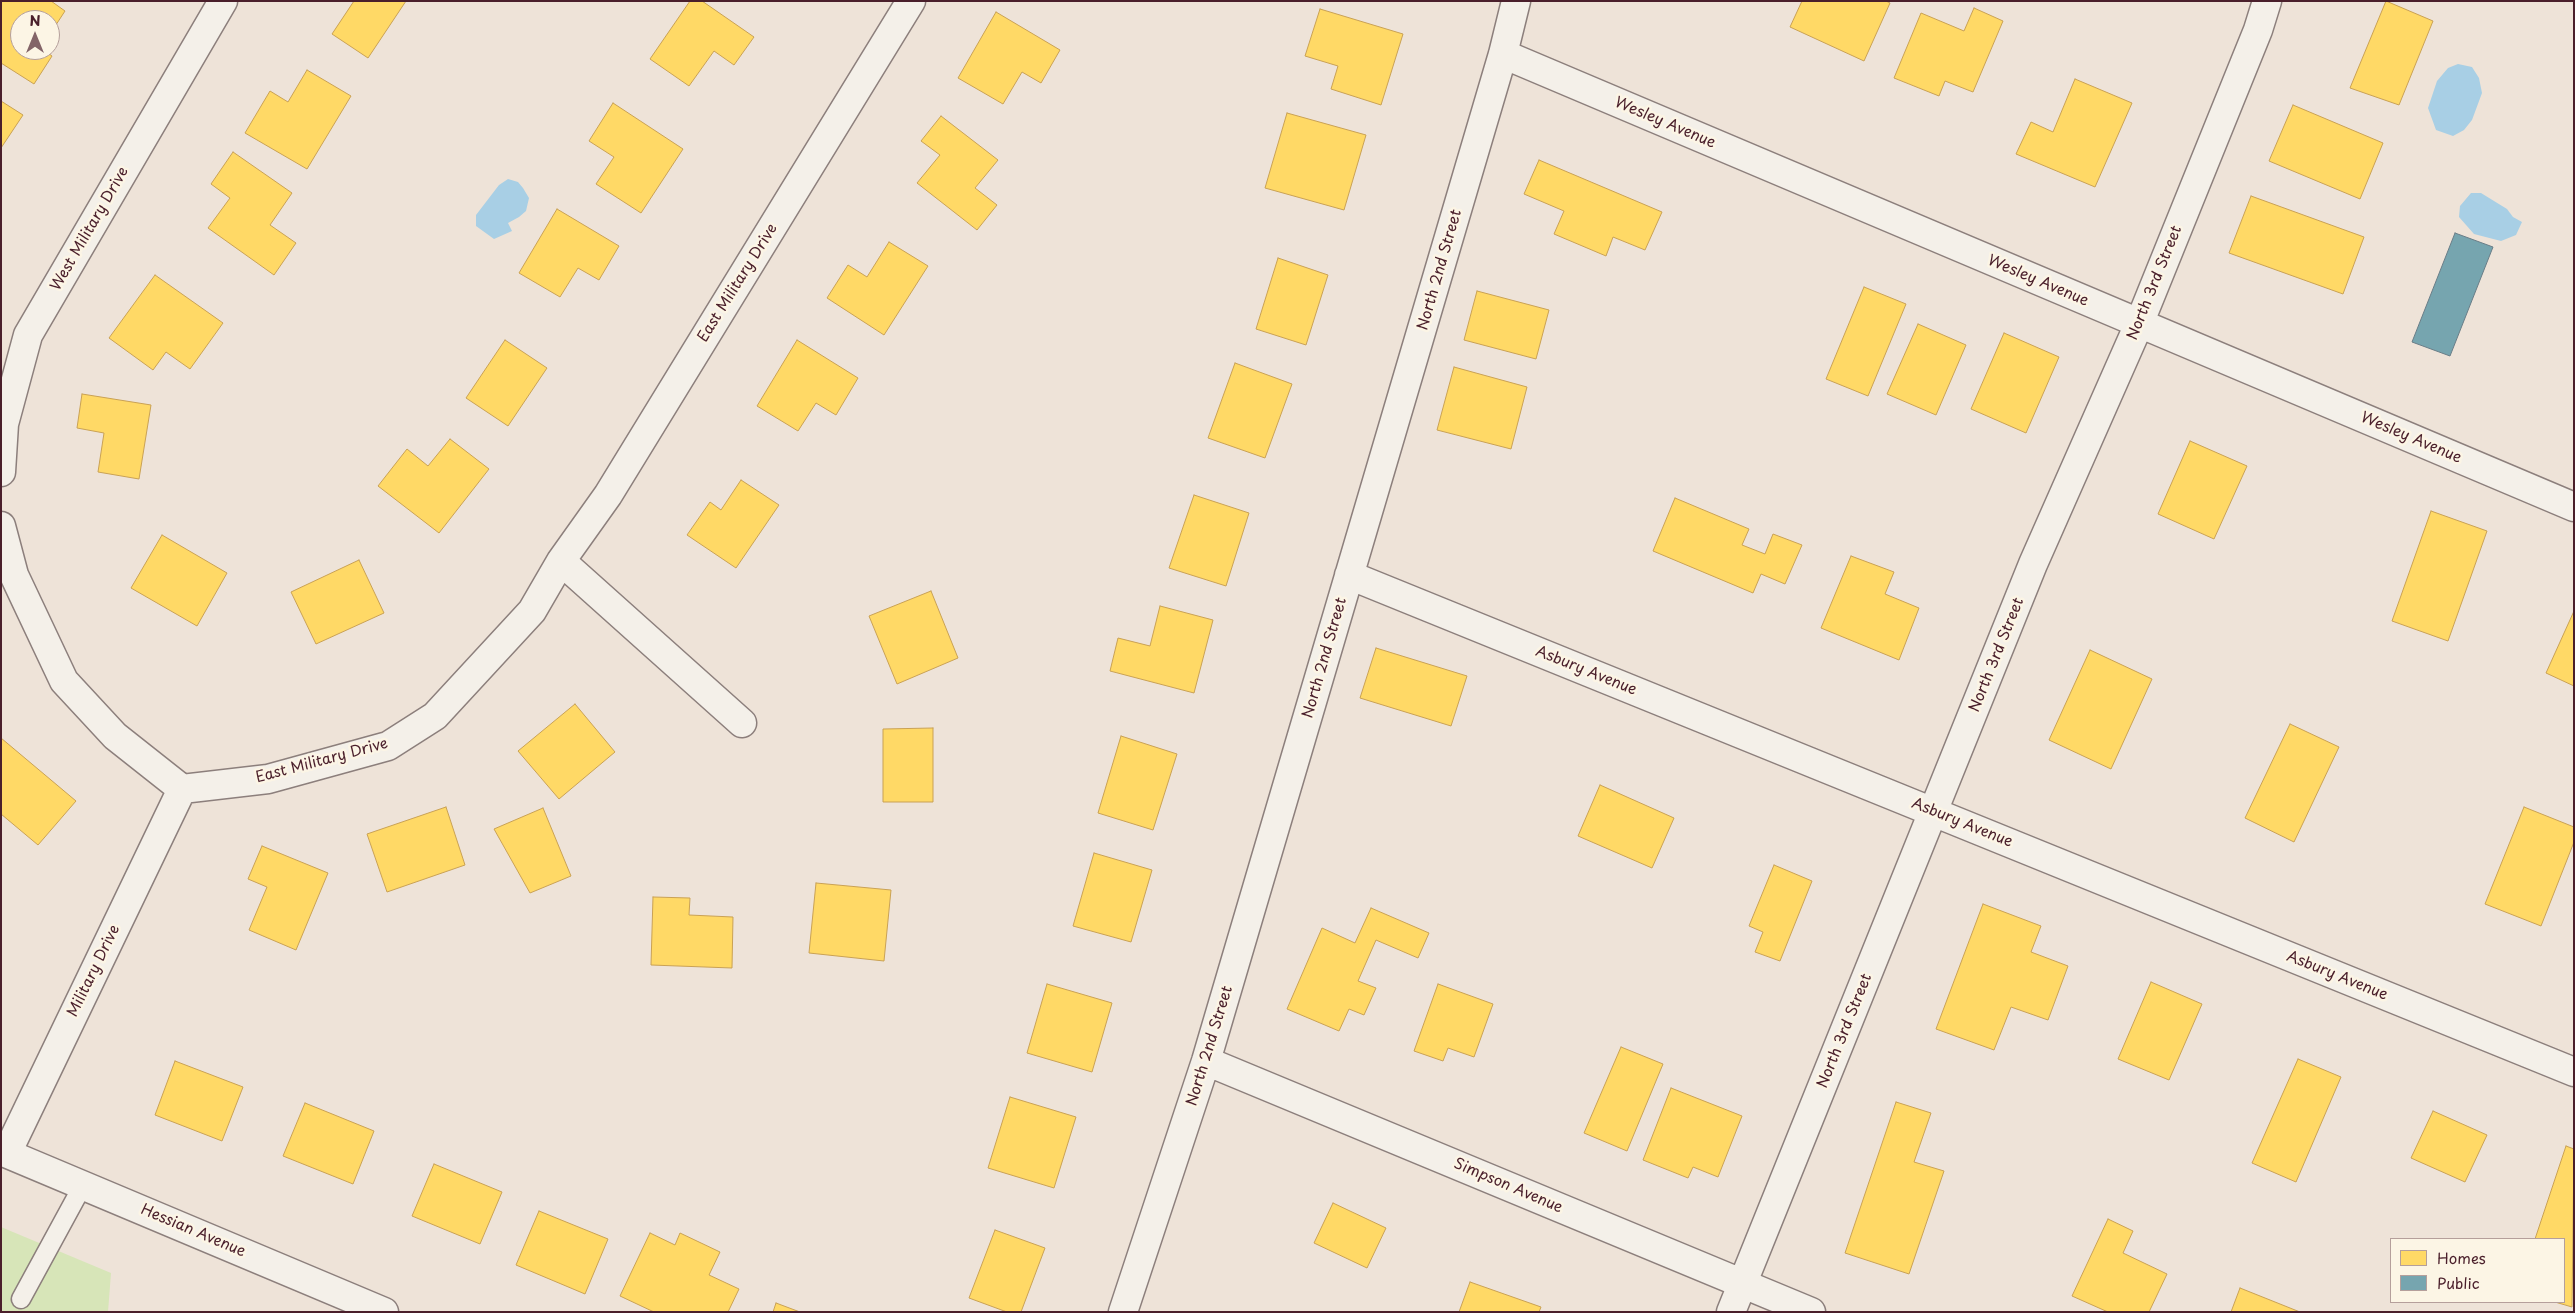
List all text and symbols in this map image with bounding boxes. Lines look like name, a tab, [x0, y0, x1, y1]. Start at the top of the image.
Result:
north arrow	[10, 10, 60, 60]
text: N	[29, 10, 41, 31]
street label: Wesley Avenue	[1612, 94, 1718, 152]
street label: West Military Drive	[47, 164, 133, 294]
street label: North 2nd Street	[1414, 208, 1466, 332]
street label: East Military Drive	[694, 221, 782, 345]
street label: North 3rd Street	[2124, 223, 2186, 343]
street label: Wesley Avenue	[1985, 252, 2091, 310]
street label: Wesley Avenue	[2358, 409, 2464, 467]
street label: North 3rd Street	[1966, 595, 2028, 715]
street label: North 2nd Street	[1299, 596, 1351, 720]
street label: Asbury Avenue	[1533, 643, 1639, 699]
street label: East Military Drive	[254, 735, 390, 787]
street label: Asbury Avenue	[1909, 795, 2015, 851]
street label: Military Drive	[64, 922, 124, 1020]
street label: Asbury Avenue	[2284, 948, 2390, 1004]
street label: North 3rd Street	[1814, 971, 1876, 1091]
street label: North 2nd Street	[1183, 984, 1237, 1108]
street label: Simpson Avenue	[1451, 1155, 1565, 1217]
street label: Hessian Avenue	[138, 1201, 248, 1261]
legend	[2390, 1238, 2565, 1303]
text: Homes	[2437, 1246, 2486, 1269]
text: Public	[2437, 1271, 2480, 1294]

